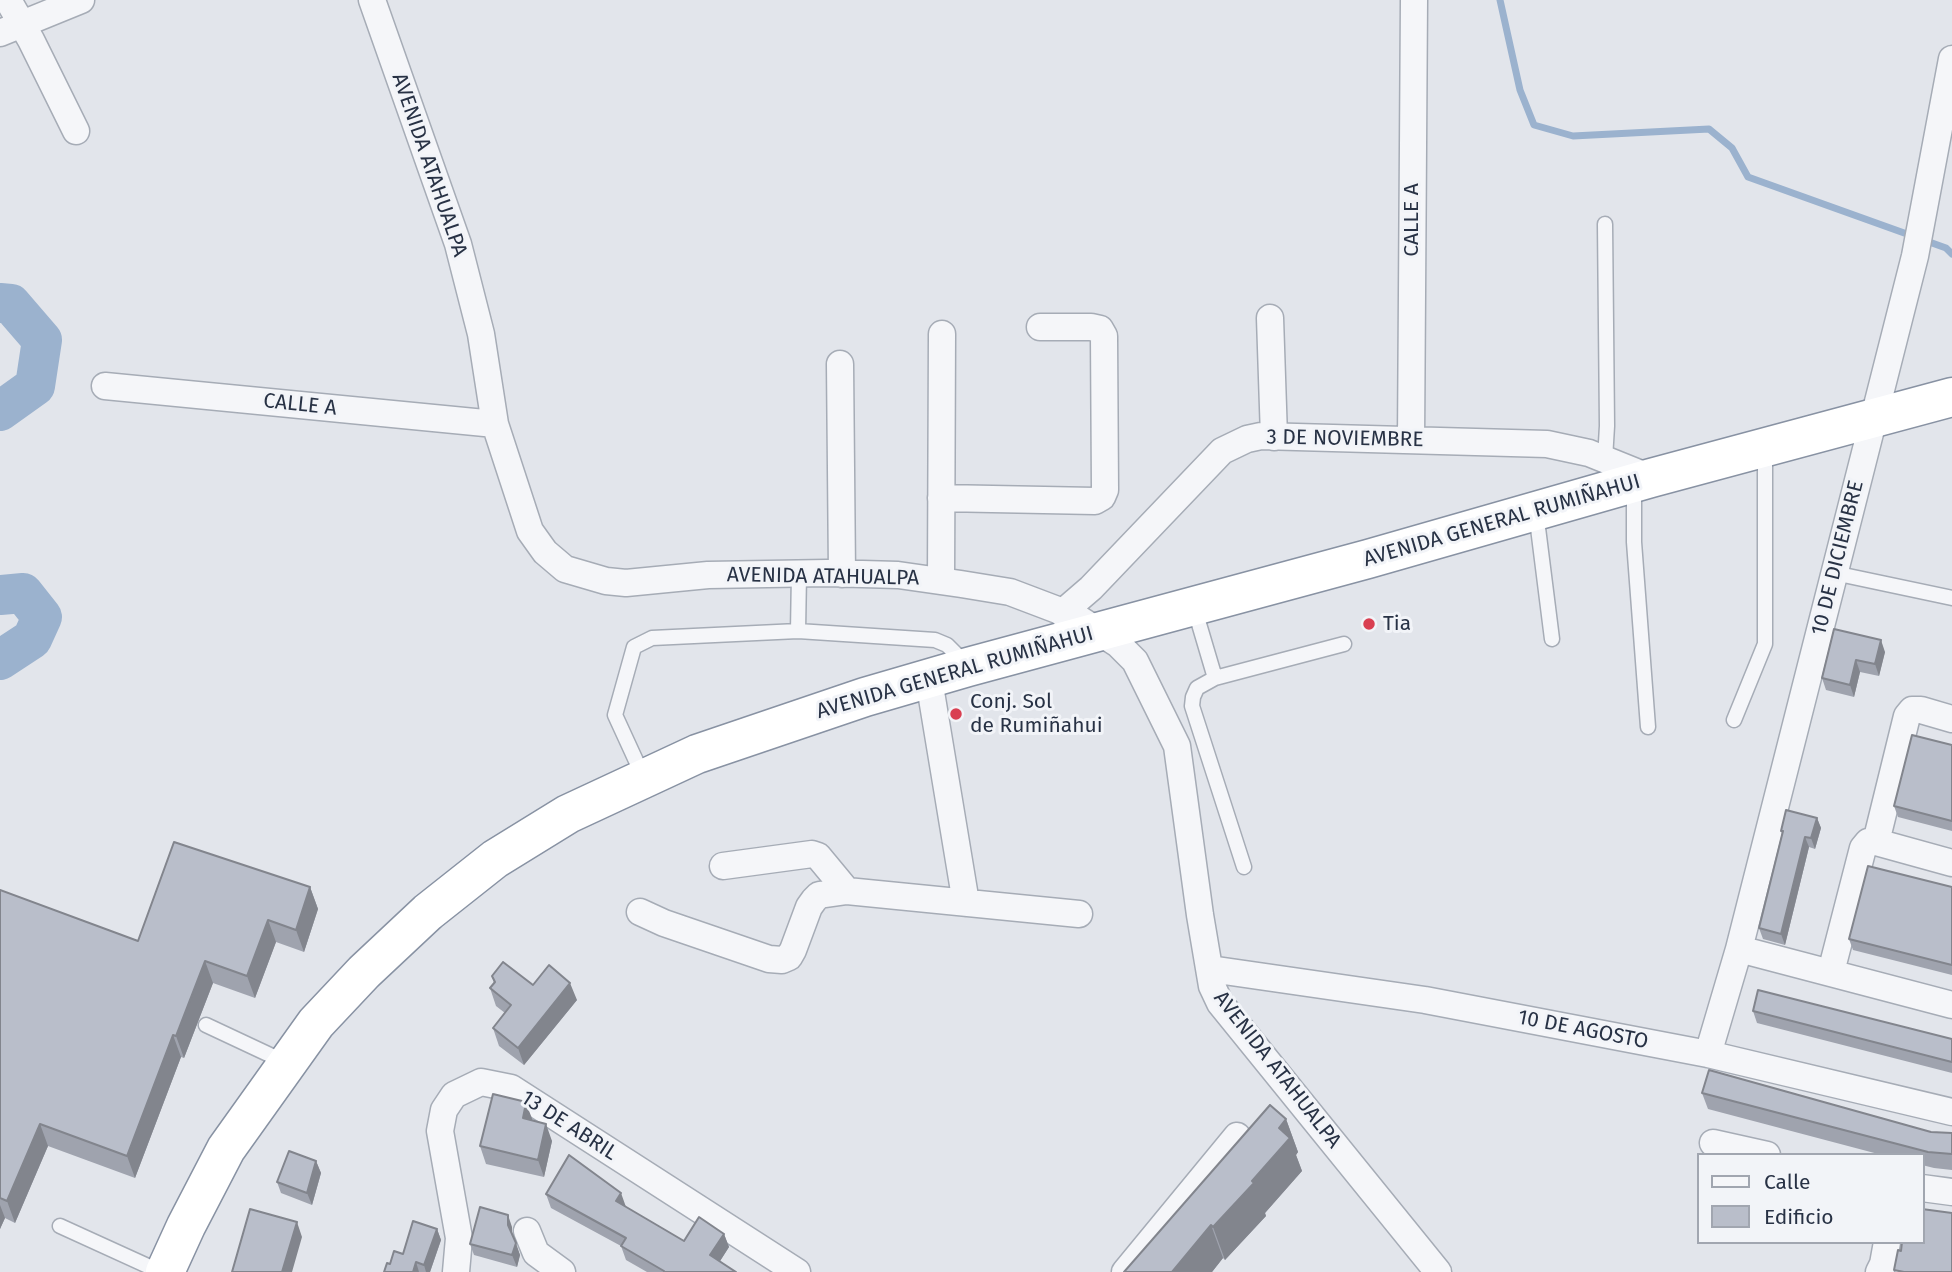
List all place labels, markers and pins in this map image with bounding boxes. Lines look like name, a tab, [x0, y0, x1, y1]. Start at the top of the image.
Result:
place label: Tia	[1383, 611, 1411, 637]
marker: Tia	[1361, 616, 1377, 632]
place label: Conj. Sol de Rumiñahui	[970, 689, 1103, 739]
marker: Conj. Sol de Rumiñahui	[948, 706, 964, 722]

